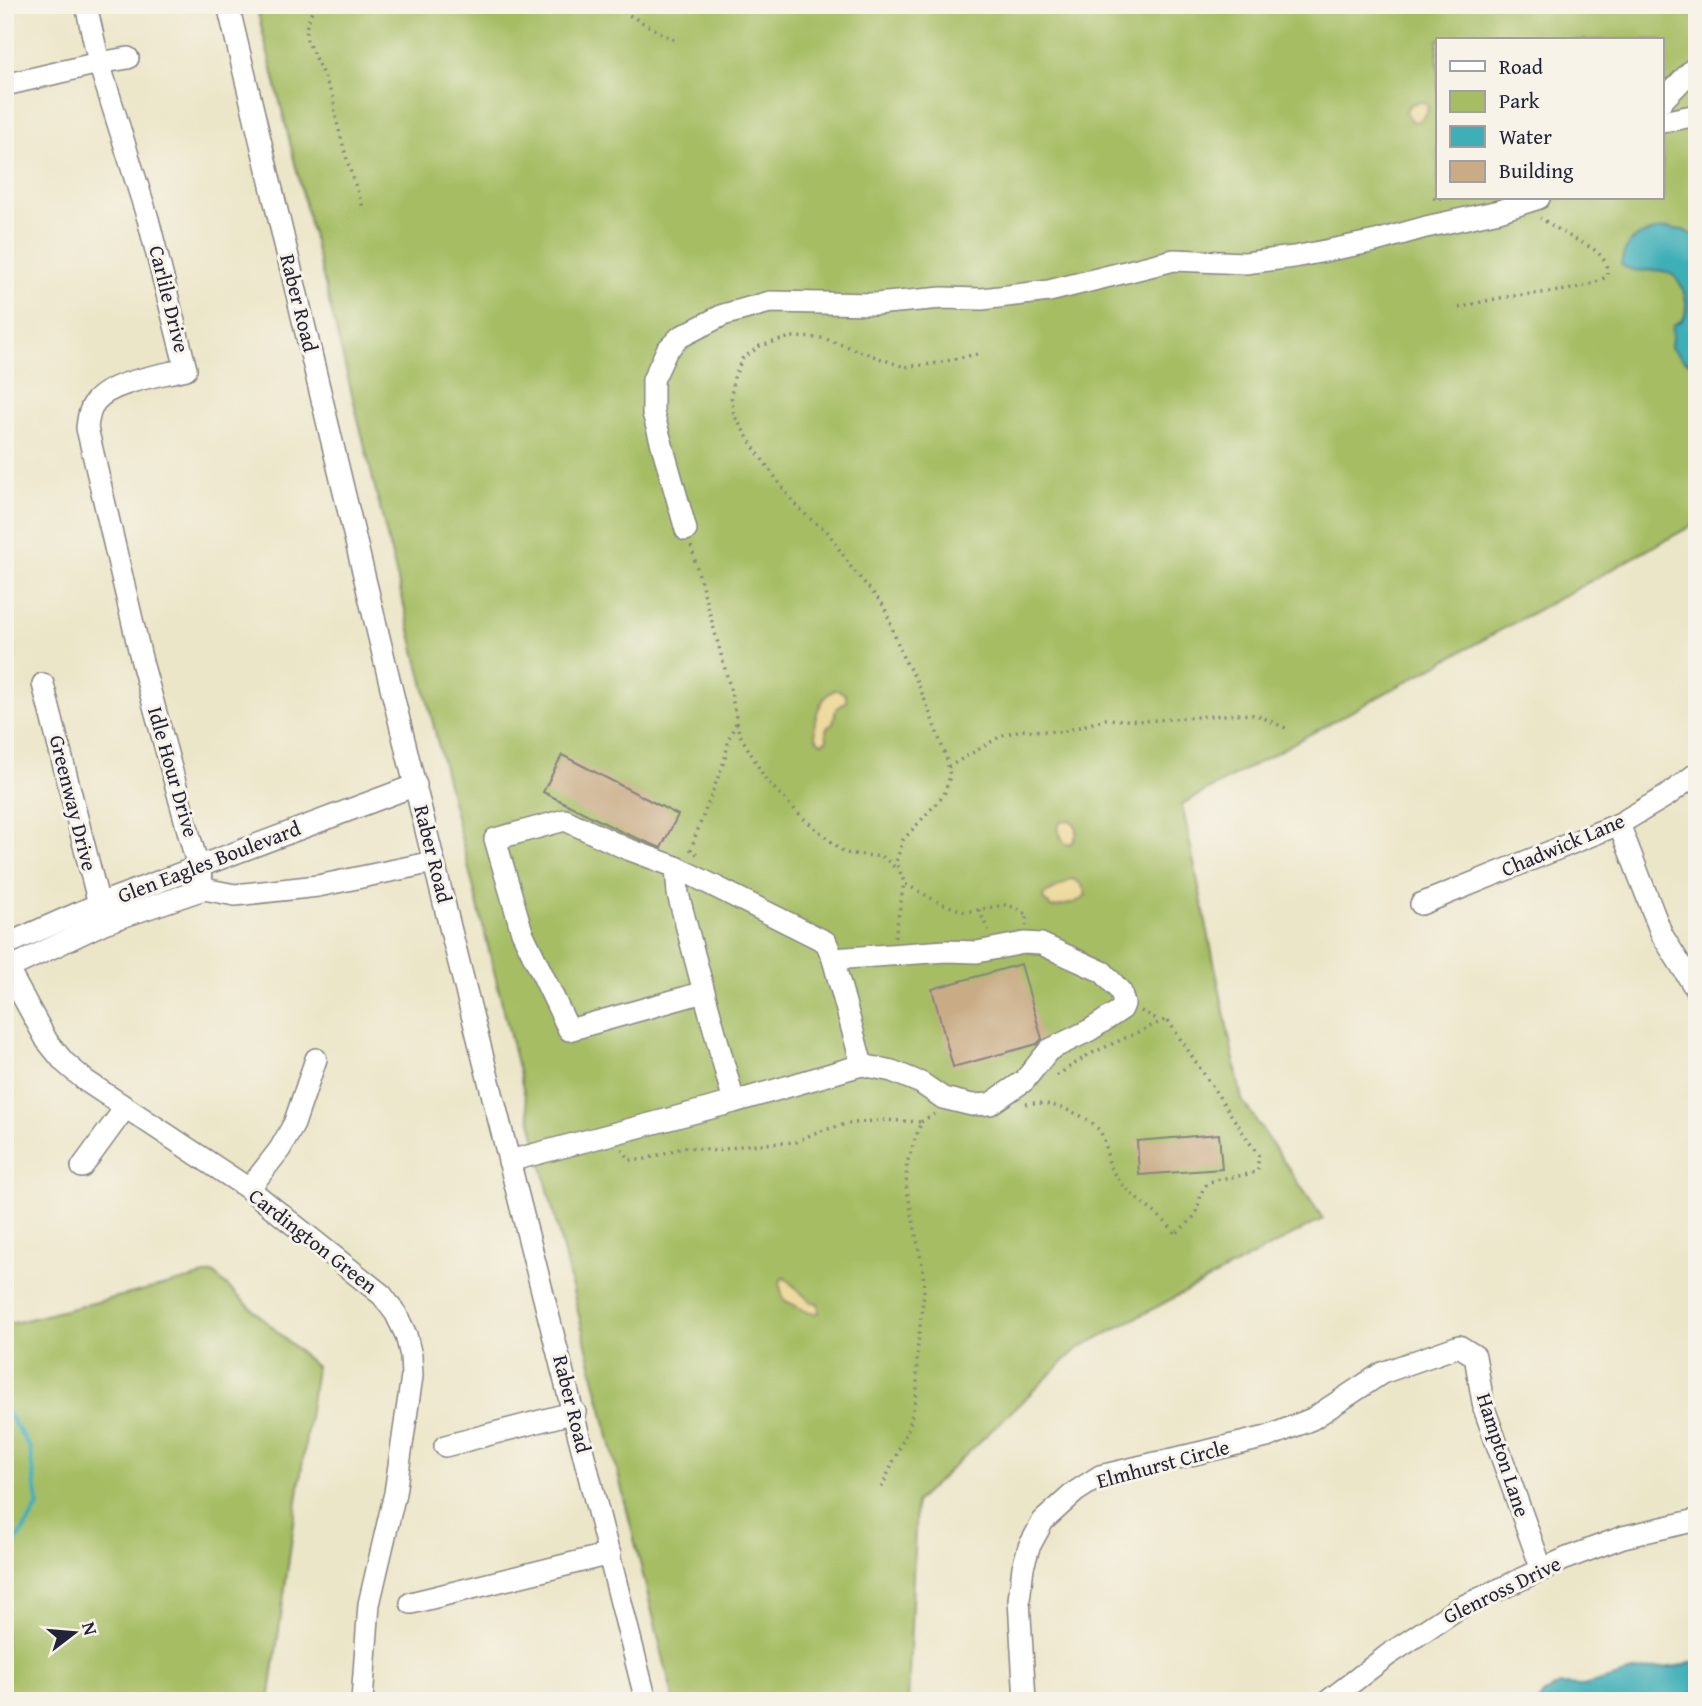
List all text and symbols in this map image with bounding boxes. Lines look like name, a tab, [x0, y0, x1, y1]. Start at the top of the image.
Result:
legend	[1436, 38, 1664, 200]
text: Road	[1499, 51, 1544, 82]
text: Park	[1499, 85, 1540, 116]
text: Water	[1499, 121, 1552, 152]
text: Building	[1499, 155, 1574, 186]
street label: Carlile Drive	[141, 242, 198, 356]
street label: Raber Road	[272, 251, 327, 356]
street label: Idle Hour Drive	[140, 703, 207, 841]
street label: Greenway Drive	[42, 732, 105, 874]
street label: Raber Road	[406, 802, 461, 907]
street label: Chadwick Lane	[1496, 805, 1629, 884]
street label: Glen Eagles Boulevard	[113, 812, 305, 911]
street label: Cardington Green	[242, 1180, 384, 1301]
street label: Raber Road	[545, 1352, 600, 1457]
street label: Hampton Lane	[1469, 1389, 1538, 1521]
street label: Elmhurst Circle	[1093, 1431, 1233, 1496]
street label: Glenross Drive	[1438, 1548, 1566, 1631]
north arrow	[38, 1598, 108, 1668]
text: N	[75, 1618, 106, 1639]

